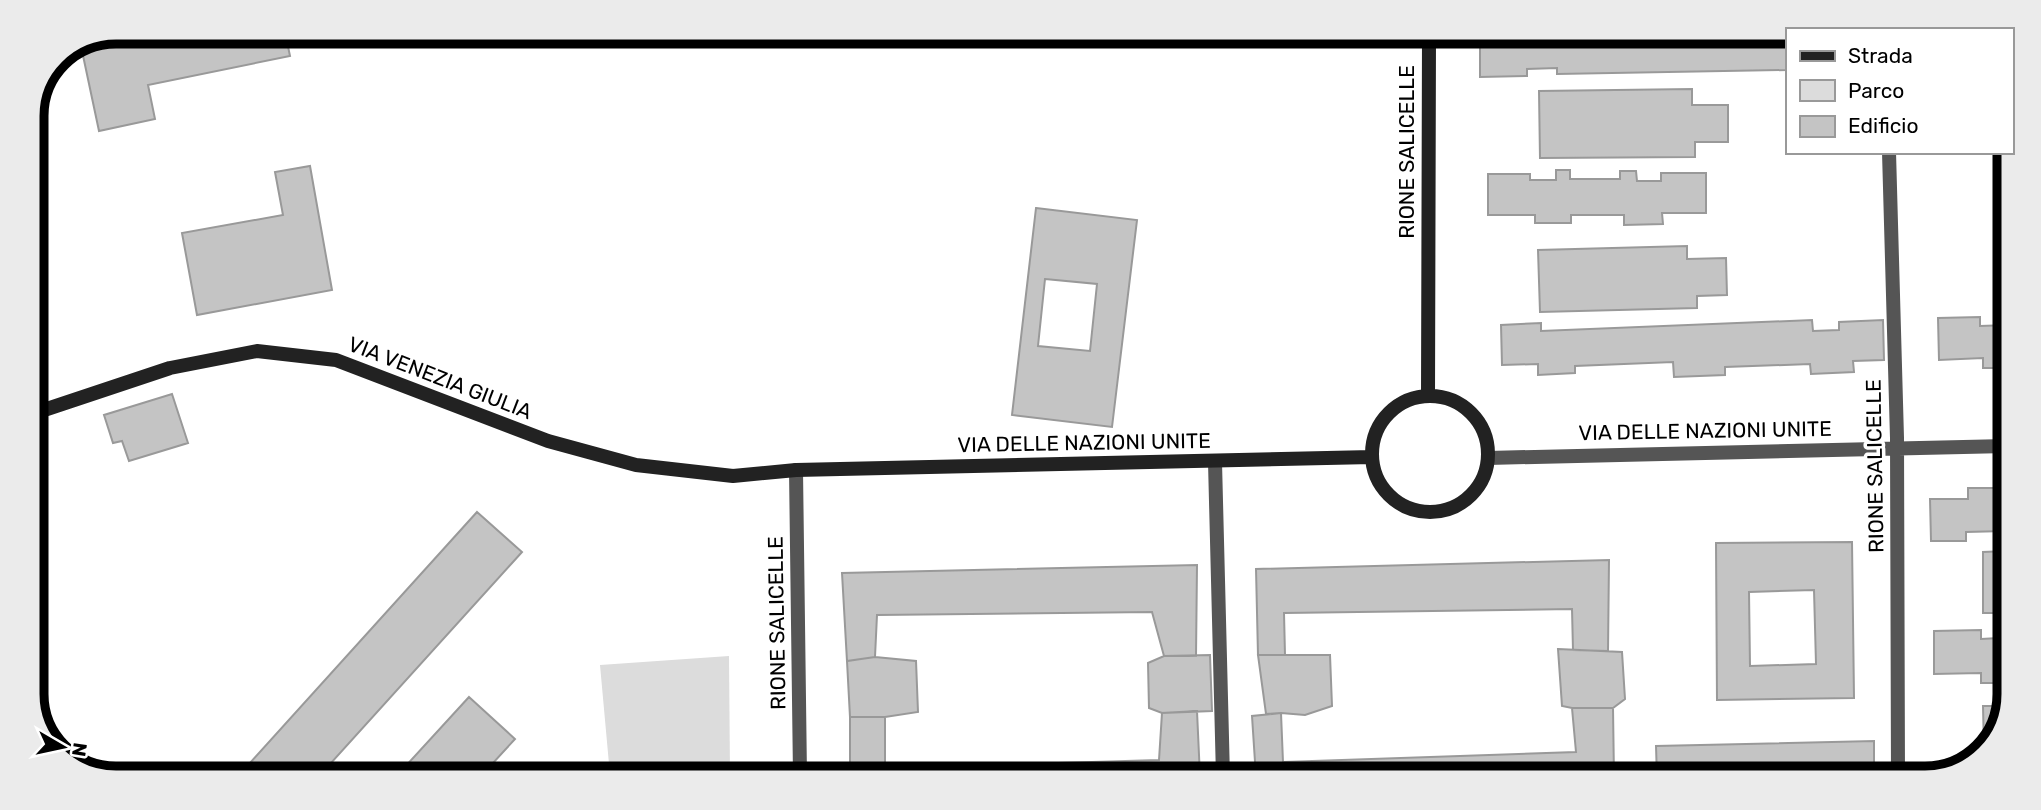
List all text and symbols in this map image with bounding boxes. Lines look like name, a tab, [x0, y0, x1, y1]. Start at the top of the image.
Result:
legend	[1786, 28, 2013, 154]
text: Strada	[1848, 43, 1913, 68]
street label: RIONE SALICELLE	[1394, 65, 1419, 239]
text: Parco	[1848, 78, 1904, 103]
text: Edificio	[1848, 113, 1918, 138]
street label: VIA VENEZIA GIULIA	[345, 331, 536, 424]
street label: RIONE SALICELLE	[1860, 379, 1889, 553]
street label: VIA DELLE NAZIONI UNITE	[1578, 416, 1832, 445]
street label: VIA DELLE NAZIONI UNITE	[957, 428, 1211, 457]
street label: RIONE SALICELLE	[762, 536, 791, 710]
north arrow	[28, 712, 98, 782]
text: N	[67, 741, 92, 758]

